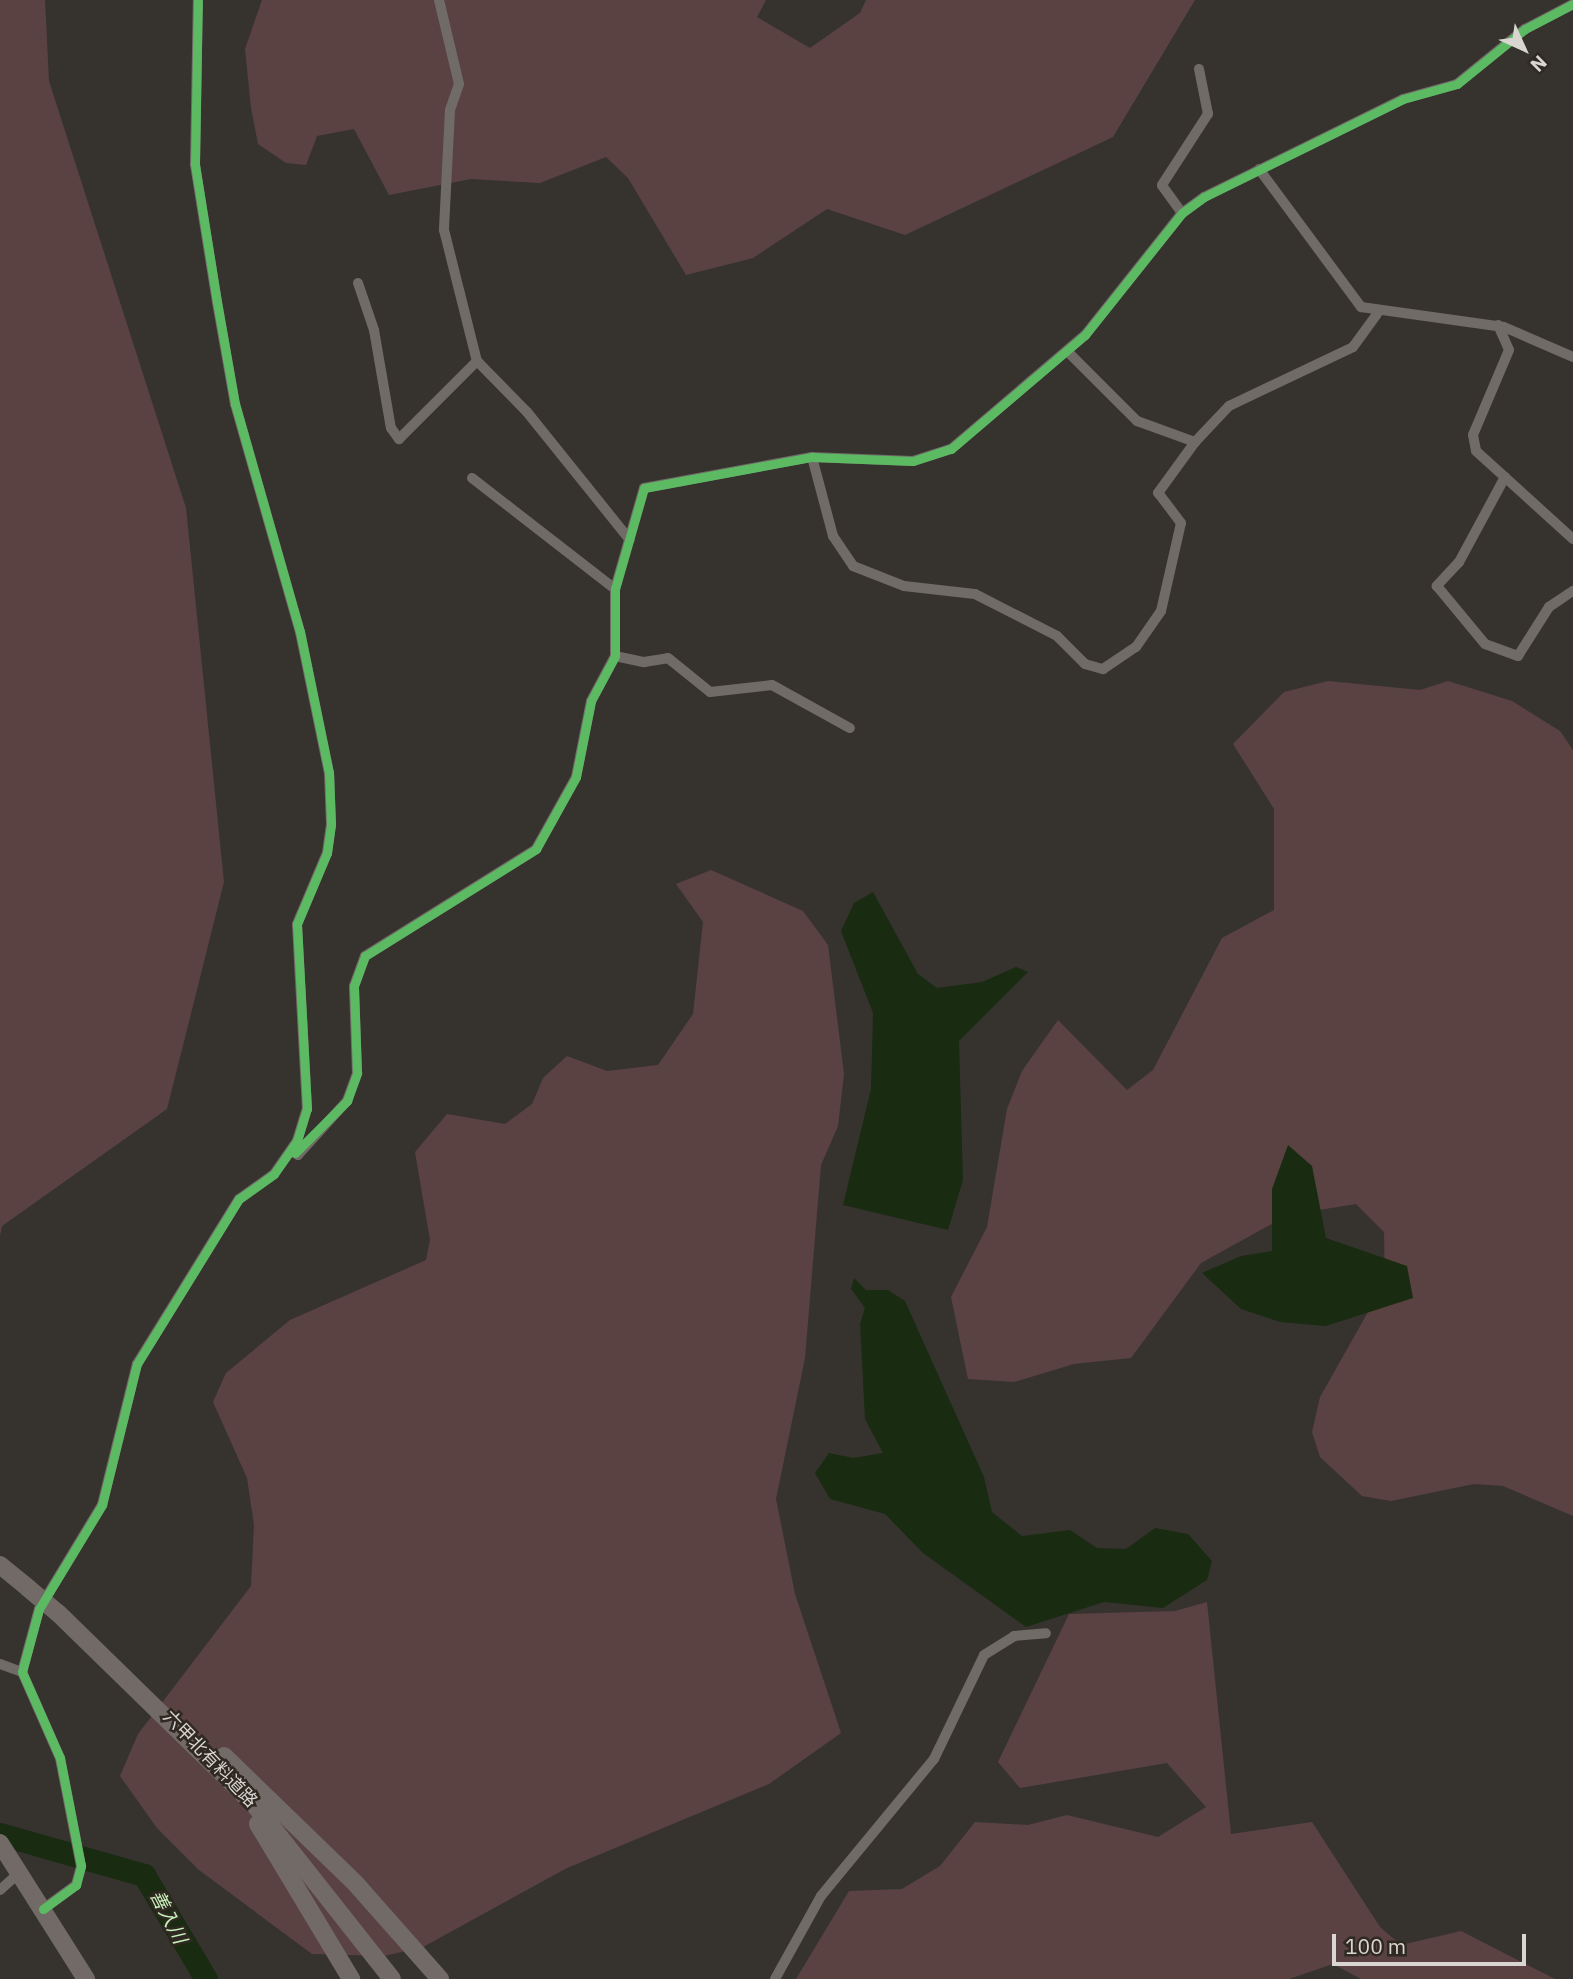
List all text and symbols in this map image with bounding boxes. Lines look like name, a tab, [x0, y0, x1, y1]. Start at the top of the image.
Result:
north arrow	[1489, 14, 1559, 84]
text: N	[1526, 50, 1552, 77]
street label: 六甲北有料道路	[158, 1706, 262, 1812]
water label: 善入川	[145, 1886, 191, 1948]
scale bar	[1335, 1920, 1529, 1964]
text: 100 m	[1345, 1932, 1406, 1960]

